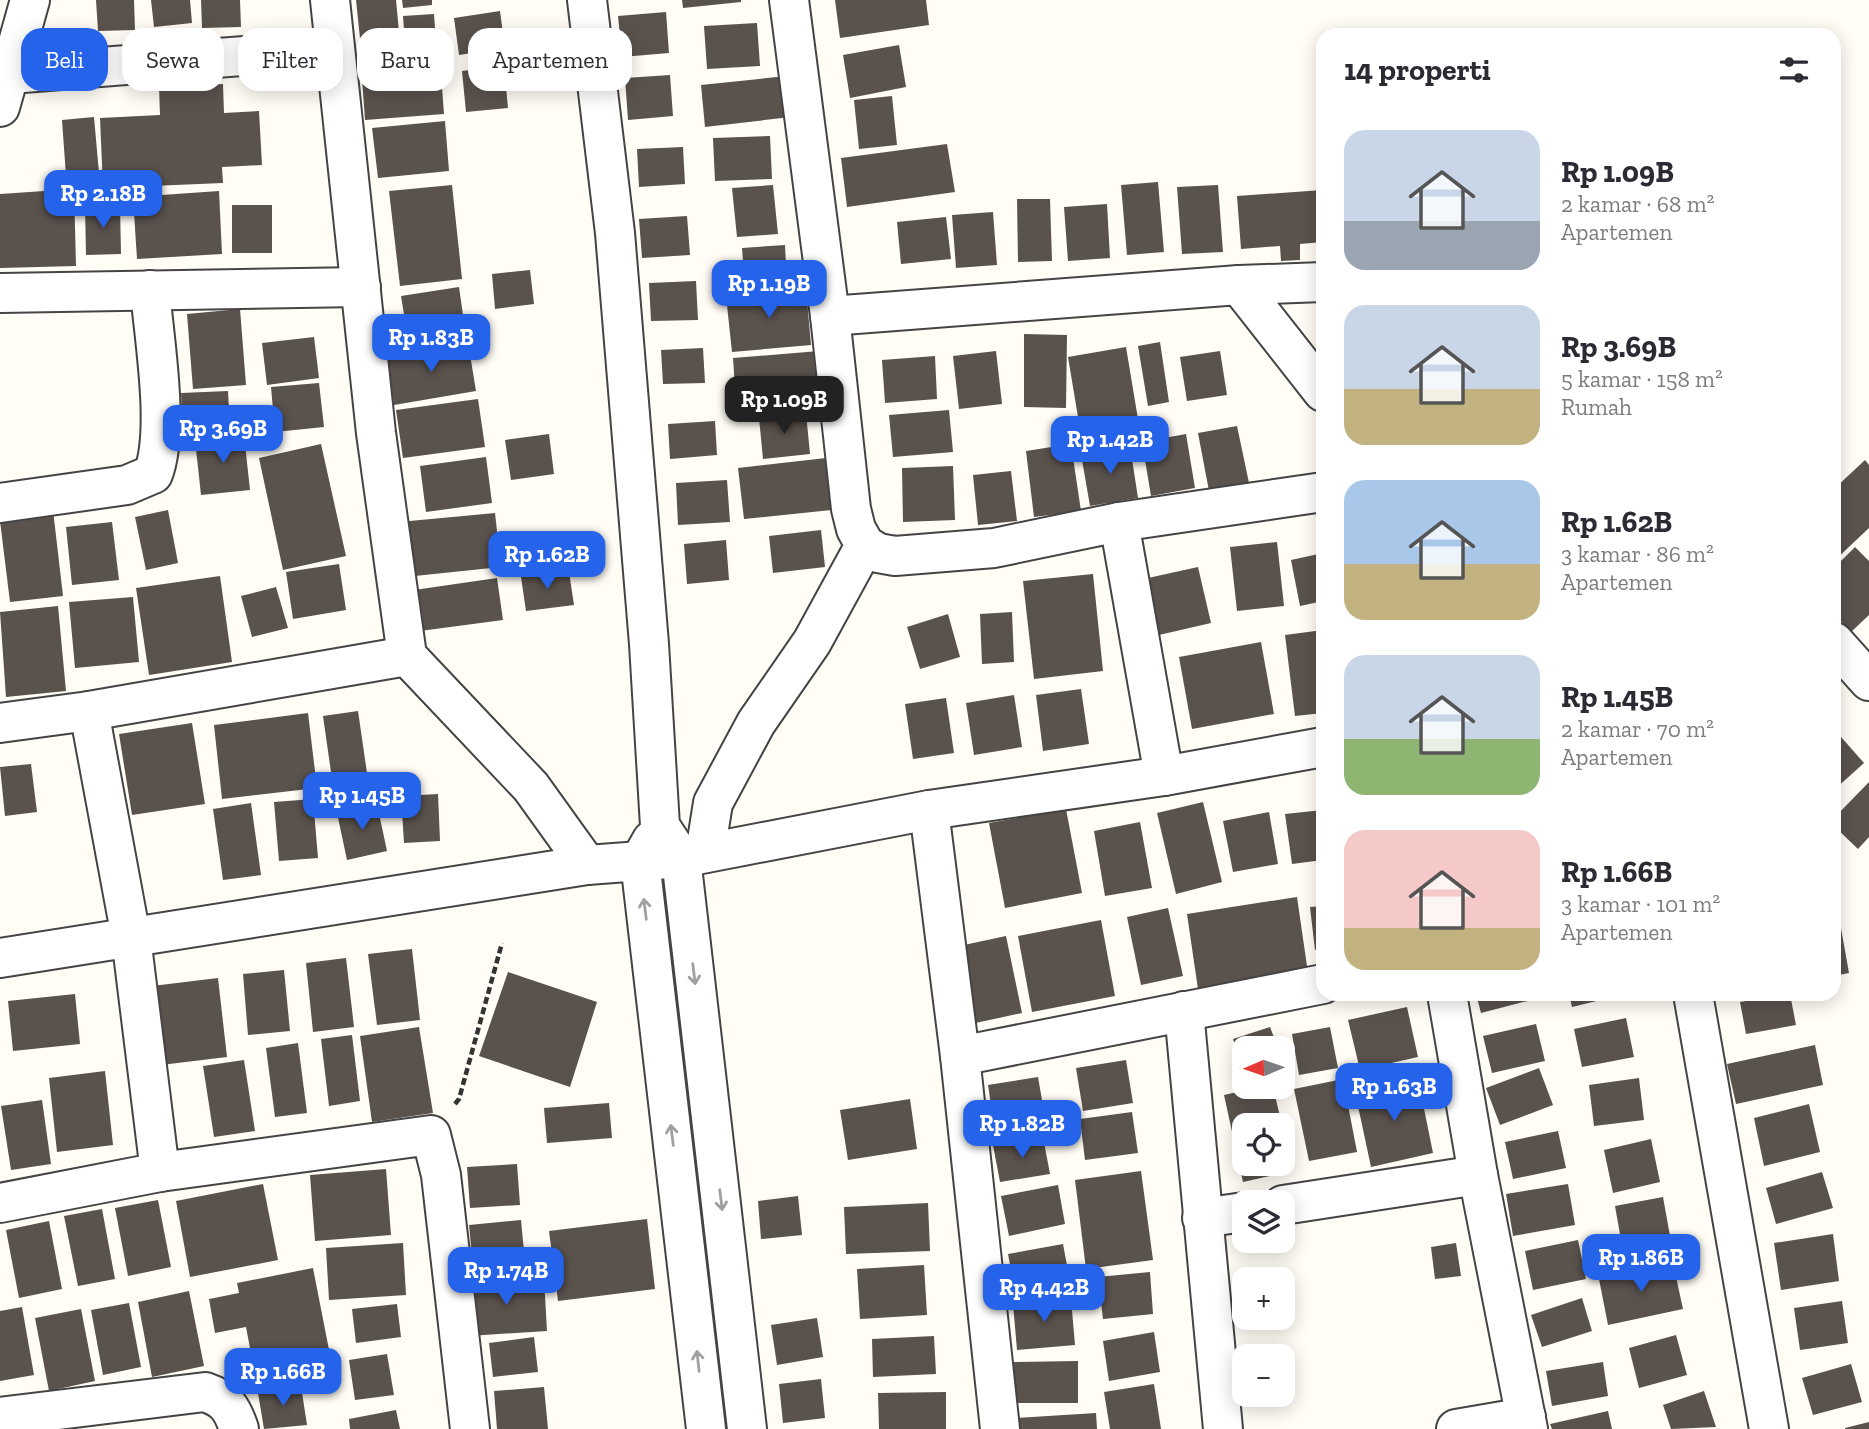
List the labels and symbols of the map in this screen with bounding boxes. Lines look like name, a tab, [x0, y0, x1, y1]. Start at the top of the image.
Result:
pin: Rp 2.18B	[31, 170, 175, 230]
pin: Rp 1.19B	[697, 260, 841, 320]
pin: Rp 1.83B	[359, 314, 503, 374]
pin: Rp 1.09B	[712, 376, 856, 436]
pin: Rp 3.69B	[151, 406, 295, 465]
pin: Rp 1.42B	[1038, 416, 1182, 476]
pin: Rp 1.62B	[475, 532, 619, 591]
pin: Rp 1.45B	[290, 772, 434, 832]
one-way arrow	[639, 898, 652, 921]
one-way arrow	[688, 962, 701, 985]
north arrow	[1232, 1036, 1295, 1099]
pin: Rp 1.63B	[1322, 1064, 1466, 1123]
pin: Rp 1.82B	[950, 1100, 1094, 1160]
one-way arrow	[666, 1124, 679, 1147]
one-way arrow	[715, 1188, 728, 1211]
pin: Rp 1.86B	[1569, 1234, 1713, 1294]
pin: Rp 1.74B	[434, 1248, 578, 1307]
pin: Rp 4.42B	[972, 1264, 1116, 1324]
pin: Rp 1.66B	[211, 1348, 355, 1408]
one-way arrow	[691, 1350, 704, 1373]

